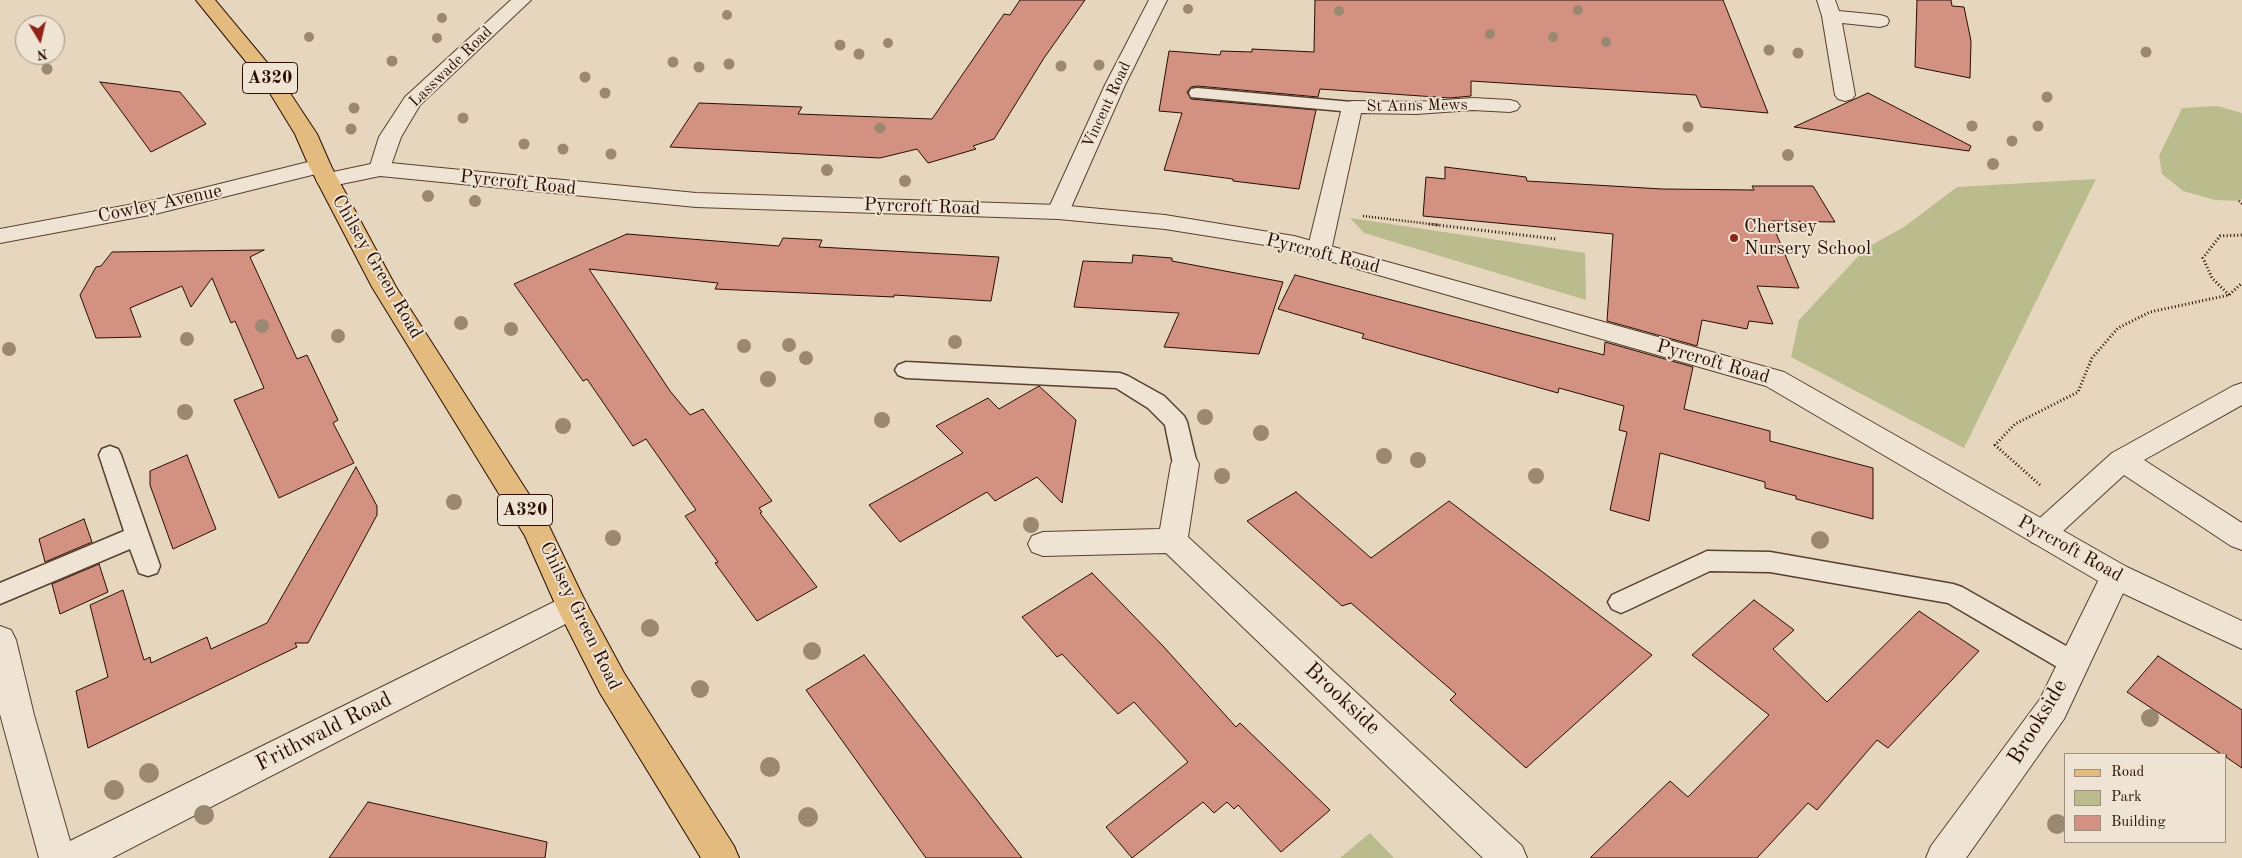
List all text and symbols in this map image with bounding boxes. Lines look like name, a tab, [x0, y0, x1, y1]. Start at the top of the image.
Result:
north arrow	[15, 15, 65, 65]
street label: Lasswade Road	[405, 23, 497, 111]
text: N	[36, 46, 49, 62]
street label: Vincent Road	[1079, 59, 1135, 151]
road number: A320	[242, 62, 298, 94]
street label: St Anns Mews	[1366, 96, 1468, 116]
street label: Pyrcroft Road	[459, 166, 577, 200]
street label: Cowley Avenue	[96, 180, 224, 228]
street label: Chilsey Green Road	[326, 191, 428, 343]
street label: Pyrcroft Road	[863, 194, 981, 220]
place label: Chertsey Nursery School	[1744, 216, 1871, 260]
street label: Pyrcroft Road	[1264, 229, 1382, 279]
marker: Chertsey Nursery School	[1728, 232, 1740, 244]
street label: Pyrcroft Road	[1654, 335, 1772, 389]
road number: A320	[498, 494, 552, 526]
street label: Pyrcroft Road	[2013, 511, 2127, 587]
street label: Chilsey Green Road	[534, 538, 626, 694]
street label: Brookside	[1298, 657, 1386, 741]
street label: Brookside	[2002, 675, 2074, 769]
street label: Frithwald Road	[251, 686, 397, 778]
legend	[2064, 753, 2227, 843]
text: Road	[2111, 765, 2144, 780]
text: Park	[2111, 790, 2142, 805]
text: Building	[2111, 815, 2166, 830]

